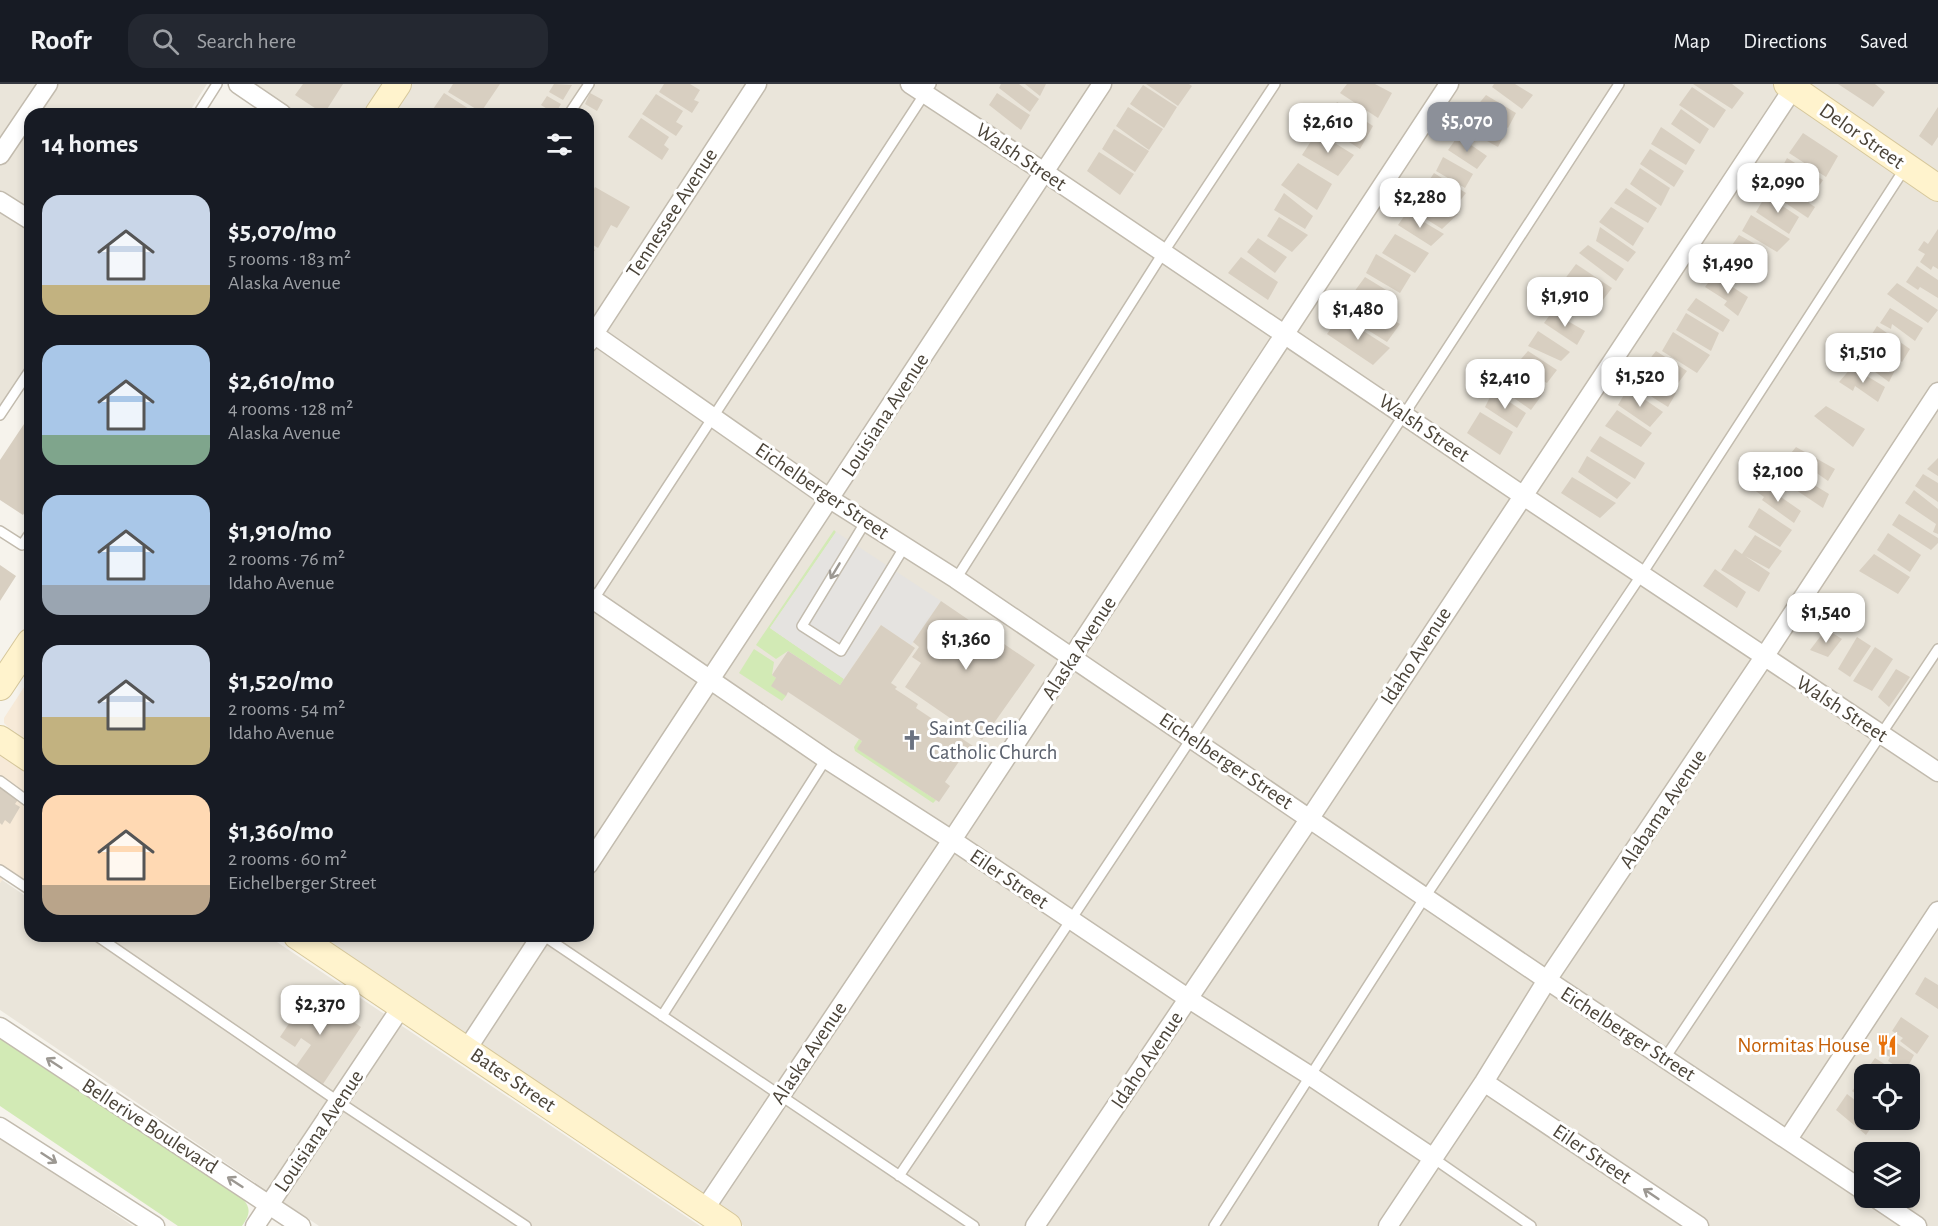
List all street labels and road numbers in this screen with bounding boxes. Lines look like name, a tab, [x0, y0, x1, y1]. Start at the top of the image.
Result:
street label: Delor Street	[1816, 99, 1908, 173]
street label: Walsh Street	[972, 119, 1070, 195]
street label: Tennessee Avenue	[623, 145, 721, 281]
street label: Louisiana Avenue	[837, 350, 933, 480]
street label: Walsh Street	[1375, 390, 1473, 466]
street label: Eichelberger Street	[751, 439, 893, 543]
street label: Alaska Avenue	[1038, 593, 1120, 703]
street label: Idaho Avenue	[1377, 603, 1455, 709]
street label: Walsh Street	[1793, 672, 1892, 746]
street label: Eichelberger Street	[1155, 709, 1297, 813]
street label: Alabama Avenue	[1616, 746, 1710, 872]
street label: Eiler Street	[966, 845, 1052, 913]
street label: Eichelberger Street	[1557, 983, 1699, 1085]
street label: Alaska Avenue	[767, 998, 851, 1108]
street label: Idaho Avenue	[1107, 1008, 1187, 1112]
street label: Bates Street	[467, 1044, 560, 1116]
street label: Louisiana Avenue	[271, 1066, 367, 1196]
street label: Bellerive Boulevard	[78, 1074, 222, 1178]
street label: Eiler Street	[1549, 1120, 1635, 1188]

